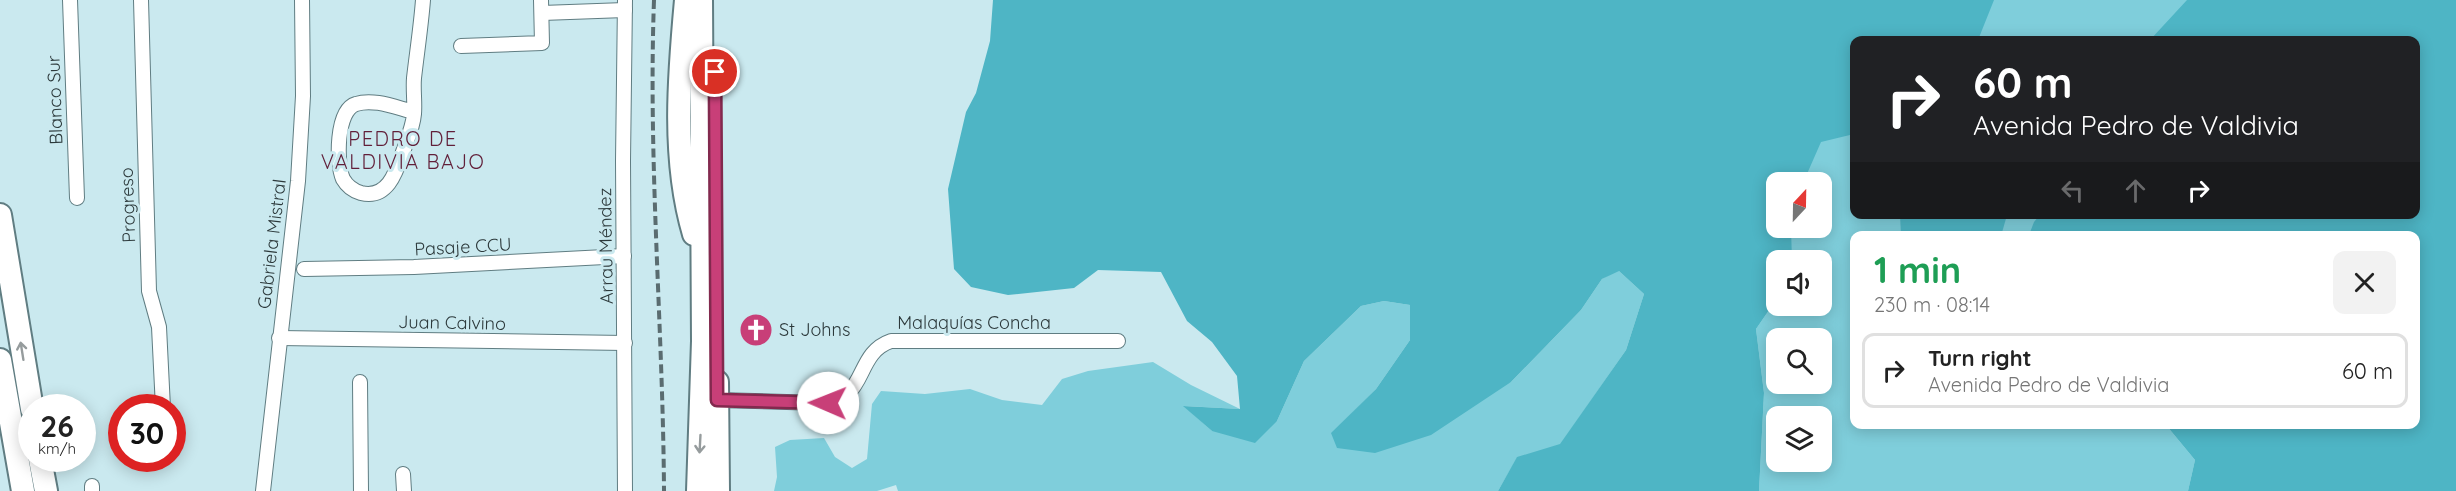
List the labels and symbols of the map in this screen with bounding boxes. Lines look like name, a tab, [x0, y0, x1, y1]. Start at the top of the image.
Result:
pin	[689, 46, 740, 97]
street label: Blanco Sur	[41, 55, 68, 145]
district label: PEDRO DE VALDIVIA BAJO	[321, 126, 485, 174]
street label: Progreso	[115, 167, 140, 243]
north arrow	[1766, 172, 1832, 238]
street label: Gabriela Mistral	[252, 178, 291, 310]
street label: Arrau Méndez	[593, 188, 618, 304]
street label: Pasaje CCU	[414, 232, 512, 261]
street label: Juan Calvino	[398, 310, 506, 335]
street label: Malaquías Concha	[897, 311, 1051, 334]
church icon: St Johns	[738, 312, 774, 348]
place label: St Johns	[779, 318, 850, 341]
one-way arrow	[16, 342, 27, 361]
position arrow	[796, 371, 860, 435]
speed limit sign: 30	[108, 394, 186, 472]
one-way arrow	[694, 433, 706, 453]

